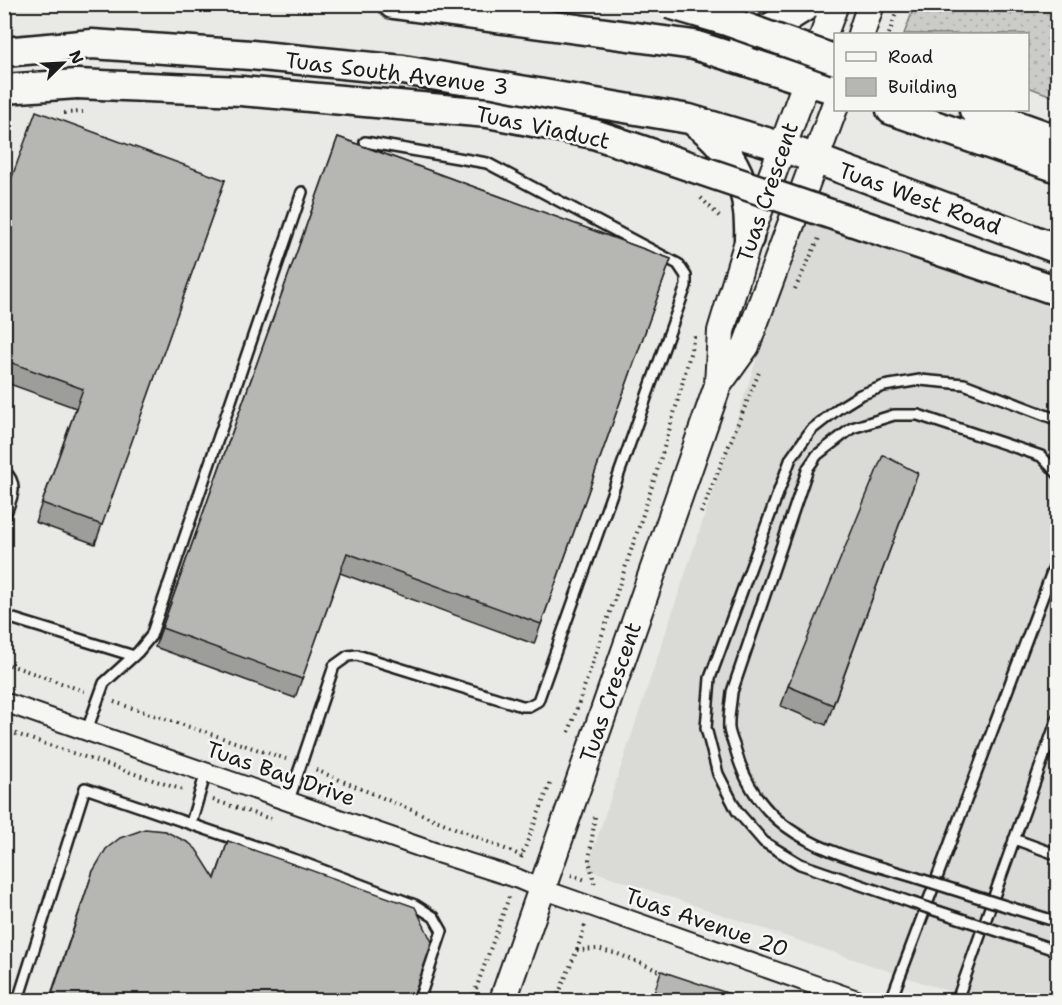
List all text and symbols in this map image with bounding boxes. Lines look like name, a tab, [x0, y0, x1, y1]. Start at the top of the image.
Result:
north arrow	[33, 33, 93, 93]
legend	[834, 33, 1029, 111]
street label: Tuas South Avenue 3	[284, 45, 510, 102]
text: Road	[888, 45, 933, 69]
text: N	[64, 47, 88, 67]
text: Building	[888, 75, 957, 99]
street label: Tuas Viaduct	[473, 99, 613, 156]
street label: Tuas Crescent	[730, 118, 805, 266]
street label: Tuas West Road	[835, 156, 1005, 241]
street label: Tuas Crescent	[573, 618, 648, 766]
street label: Tuas Bay Drive	[202, 734, 359, 813]
street label: Tuas Avenue 20	[621, 881, 792, 964]

